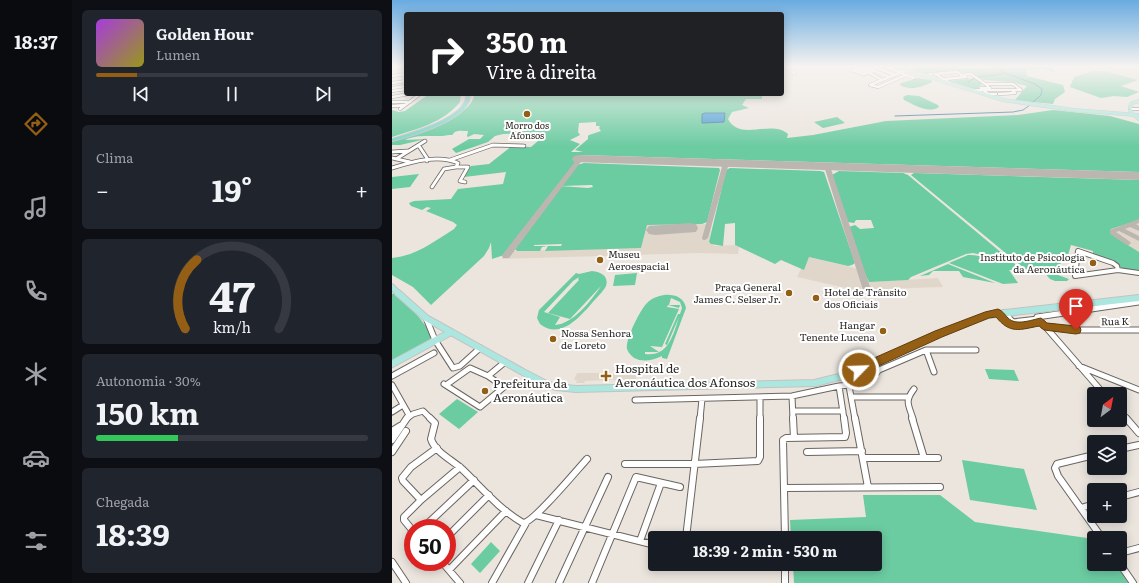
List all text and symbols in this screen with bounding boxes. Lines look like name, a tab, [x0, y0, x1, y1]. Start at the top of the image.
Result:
text: 350 m	[486, 20, 567, 62]
text: Golden Hour	[156, 22, 254, 45]
text: 18:37	[14, 28, 58, 55]
icon: right	[420, 28, 472, 80]
text: Lumen	[156, 45, 200, 64]
text: Vire à direita	[486, 58, 597, 85]
icon: previous	[130, 83, 152, 105]
icon: pause	[221, 83, 243, 105]
icon: next	[312, 83, 334, 105]
marker: Morro dos Afonsos	[522, 109, 532, 119]
icon: directions	[22, 110, 50, 138]
place label: Morro dos Afonsos	[505, 118, 549, 142]
text: Clima	[96, 148, 133, 167]
text: 19°	[212, 167, 252, 211]
text: −	[96, 173, 109, 206]
text: +	[355, 173, 368, 206]
icon: music	[22, 194, 50, 222]
place label: Museu Aeroespacial	[608, 246, 670, 273]
place label: Instituto de Psicologia da Aeronáutica	[980, 249, 1086, 276]
marker: Museu Aeroespacial	[595, 255, 605, 265]
marker: Instituto de Psicologia da Aeronáutica	[1088, 258, 1098, 268]
text: 47	[209, 263, 255, 325]
icon: phone	[22, 277, 50, 305]
place label: Praça General James C. Selser Jr.	[693, 279, 782, 306]
place label: Hotel de Trânsito dos Oficiais	[824, 284, 907, 311]
marker: Praça General James C. Selser Jr.	[784, 288, 794, 298]
pin	[1059, 289, 1093, 330]
marker: Hotel de Trânsito dos Oficiais	[811, 293, 821, 303]
icon: arrive	[1065, 295, 1087, 317]
street label: Rua K	[1101, 313, 1130, 328]
text: km/h	[213, 316, 252, 337]
place label: Hangar Tenente Lucena	[800, 317, 876, 344]
place label: Nossa Senhora de Loreto	[561, 325, 632, 352]
marker: Hangar Tenente Lucena	[878, 326, 888, 336]
marker: Nossa Senhora de Loreto	[548, 334, 558, 344]
position arrow	[838, 349, 880, 391]
place label: Hospital de Aeronáutica dos Afonsos	[615, 359, 756, 391]
icon: climate	[22, 360, 50, 388]
marker: Hospital de Aeronáutica dos Afonsos	[600, 370, 612, 382]
text: Autonomia · 30%	[96, 371, 201, 390]
place label: Prefeitura da Aeronáutica	[493, 374, 568, 406]
marker: Prefeitura da Aeronáutica	[480, 386, 490, 396]
north arrow	[1087, 387, 1127, 427]
map controls	[1087, 387, 1127, 571]
text: 150 km	[96, 390, 199, 434]
button: layers	[1087, 435, 1127, 475]
icon: car	[22, 444, 50, 472]
button: +	[1087, 483, 1127, 523]
text: Chegada	[96, 492, 149, 511]
text: 18:39	[96, 511, 170, 555]
speed limit sign: 50	[404, 519, 456, 571]
icon: filters	[22, 527, 50, 555]
button: −	[1087, 531, 1127, 571]
text: 18:39 · 2 min · 530 m	[693, 539, 837, 562]

